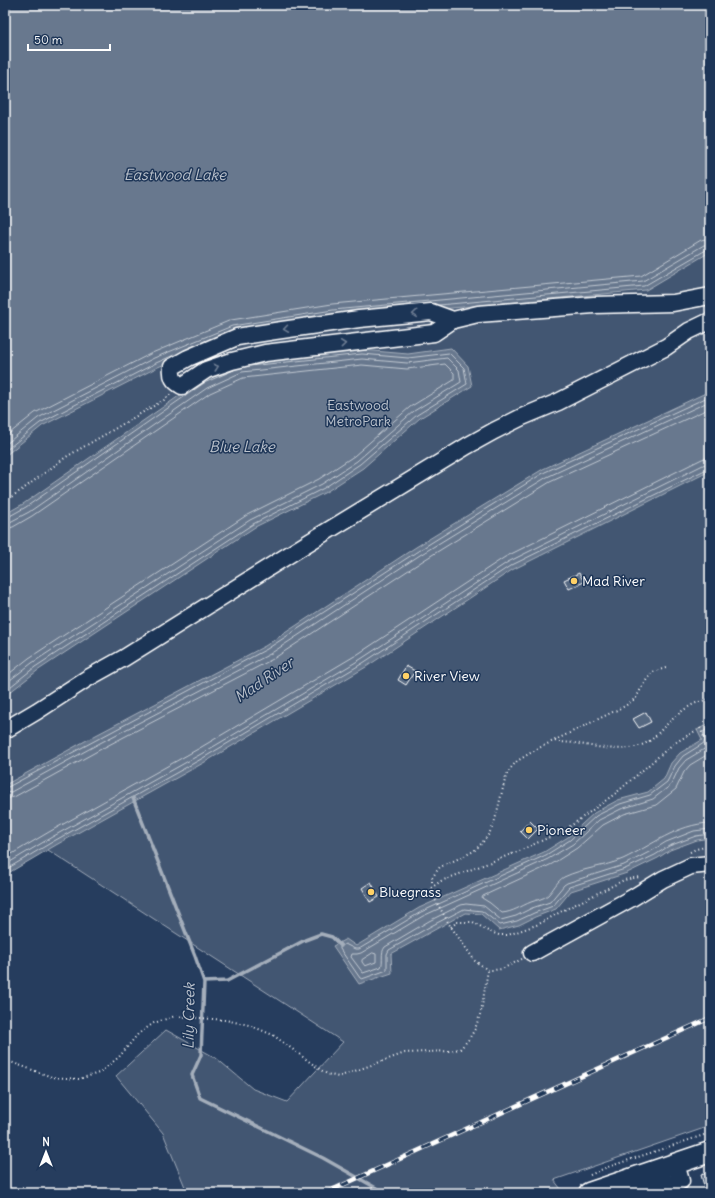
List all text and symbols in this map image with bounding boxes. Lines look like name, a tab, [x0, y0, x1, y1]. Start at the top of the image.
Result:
scale bar	[28, 26, 110, 52]
text: 50 m	[34, 32, 63, 47]
water label: Eastwood Lake	[124, 165, 227, 184]
one-way arrow	[412, 309, 418, 318]
one-way arrow	[283, 324, 289, 333]
one-way arrow	[340, 340, 346, 349]
one-way arrow	[212, 363, 219, 372]
park label: Eastwood MetroPark	[325, 396, 391, 430]
water label: Blue Lake	[209, 437, 276, 456]
place label: Mad River	[582, 572, 645, 590]
marker: Mad River	[569, 576, 579, 586]
water label: Mad River	[230, 652, 298, 706]
place label: River View	[414, 667, 480, 685]
marker: River View	[401, 671, 411, 681]
place label: Pioneer	[537, 821, 586, 839]
marker: Pioneer	[524, 825, 534, 835]
place label: Bluegrass	[379, 883, 441, 901]
marker: Bluegrass	[366, 887, 376, 897]
water label: Lily Creek	[178, 981, 199, 1049]
north arrow	[26, 1132, 66, 1172]
text: N	[42, 1135, 50, 1149]

